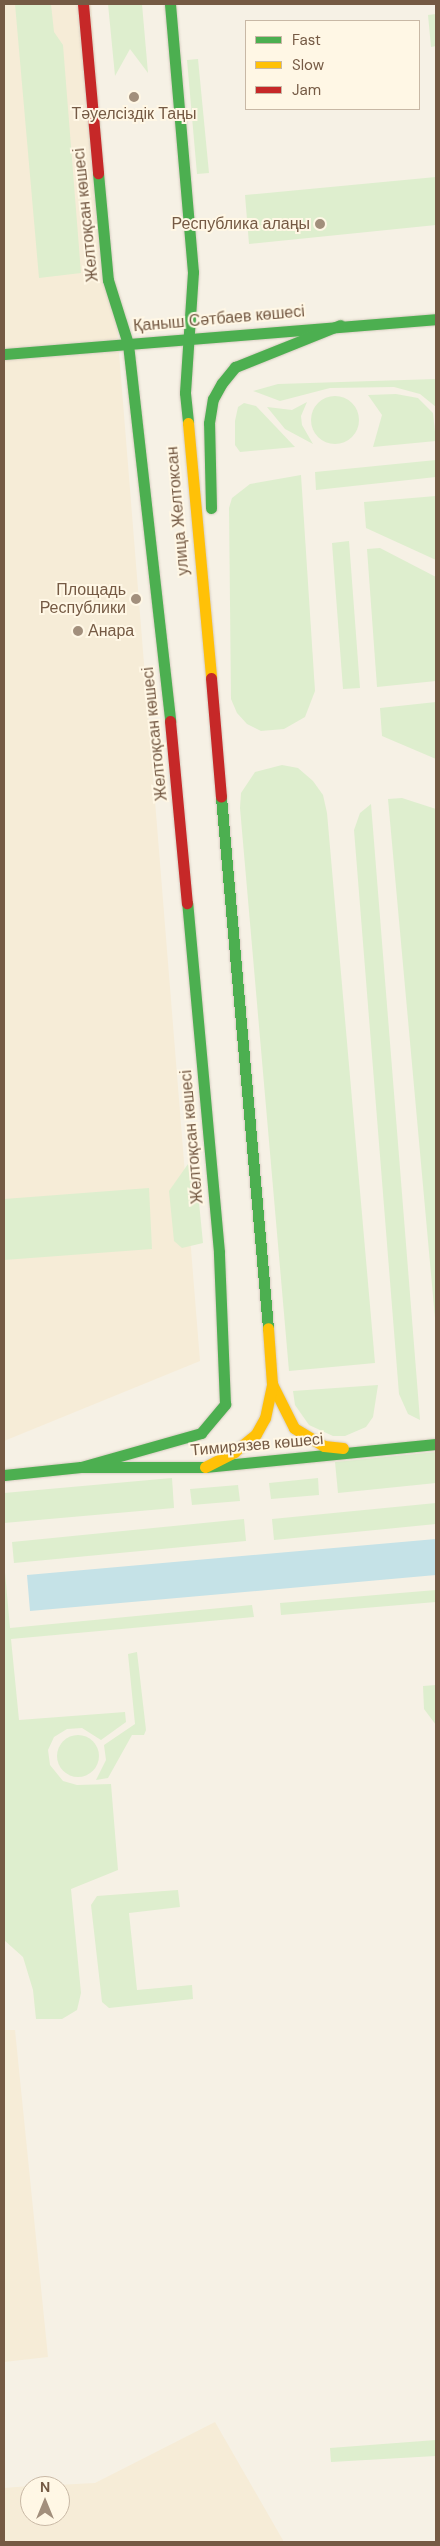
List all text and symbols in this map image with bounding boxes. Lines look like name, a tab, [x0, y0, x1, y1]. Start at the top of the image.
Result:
legend	[245, 20, 420, 110]
text: Fast	[292, 30, 321, 50]
text: Slow	[292, 55, 324, 75]
text: Jam	[292, 80, 321, 100]
marker: Тәуелсіздік Таңы	[128, 91, 140, 103]
place label: Тәуелсіздік Таңы	[71, 104, 197, 124]
street label: Желтоқсан көшесі	[69, 147, 103, 283]
place label: Республика алаңы	[172, 214, 310, 234]
marker: Республика алаңы	[314, 218, 326, 230]
street label: Қаныш Сәтбаев көшесі	[133, 302, 305, 336]
street label: улица Желтоксан	[163, 446, 193, 576]
place label: Площадь Республики	[40, 580, 126, 618]
marker: Площадь Республики	[130, 593, 142, 605]
place label: Анара	[88, 621, 134, 641]
marker: Анара	[72, 625, 84, 637]
street label: Желтоқсан көшесі	[138, 666, 172, 802]
street label: Желтоқсан көшесі	[177, 1069, 207, 1205]
street label: Тимирязев көшесі	[190, 1430, 324, 1460]
north arrow	[20, 2476, 70, 2526]
text: N	[40, 2478, 50, 2496]

